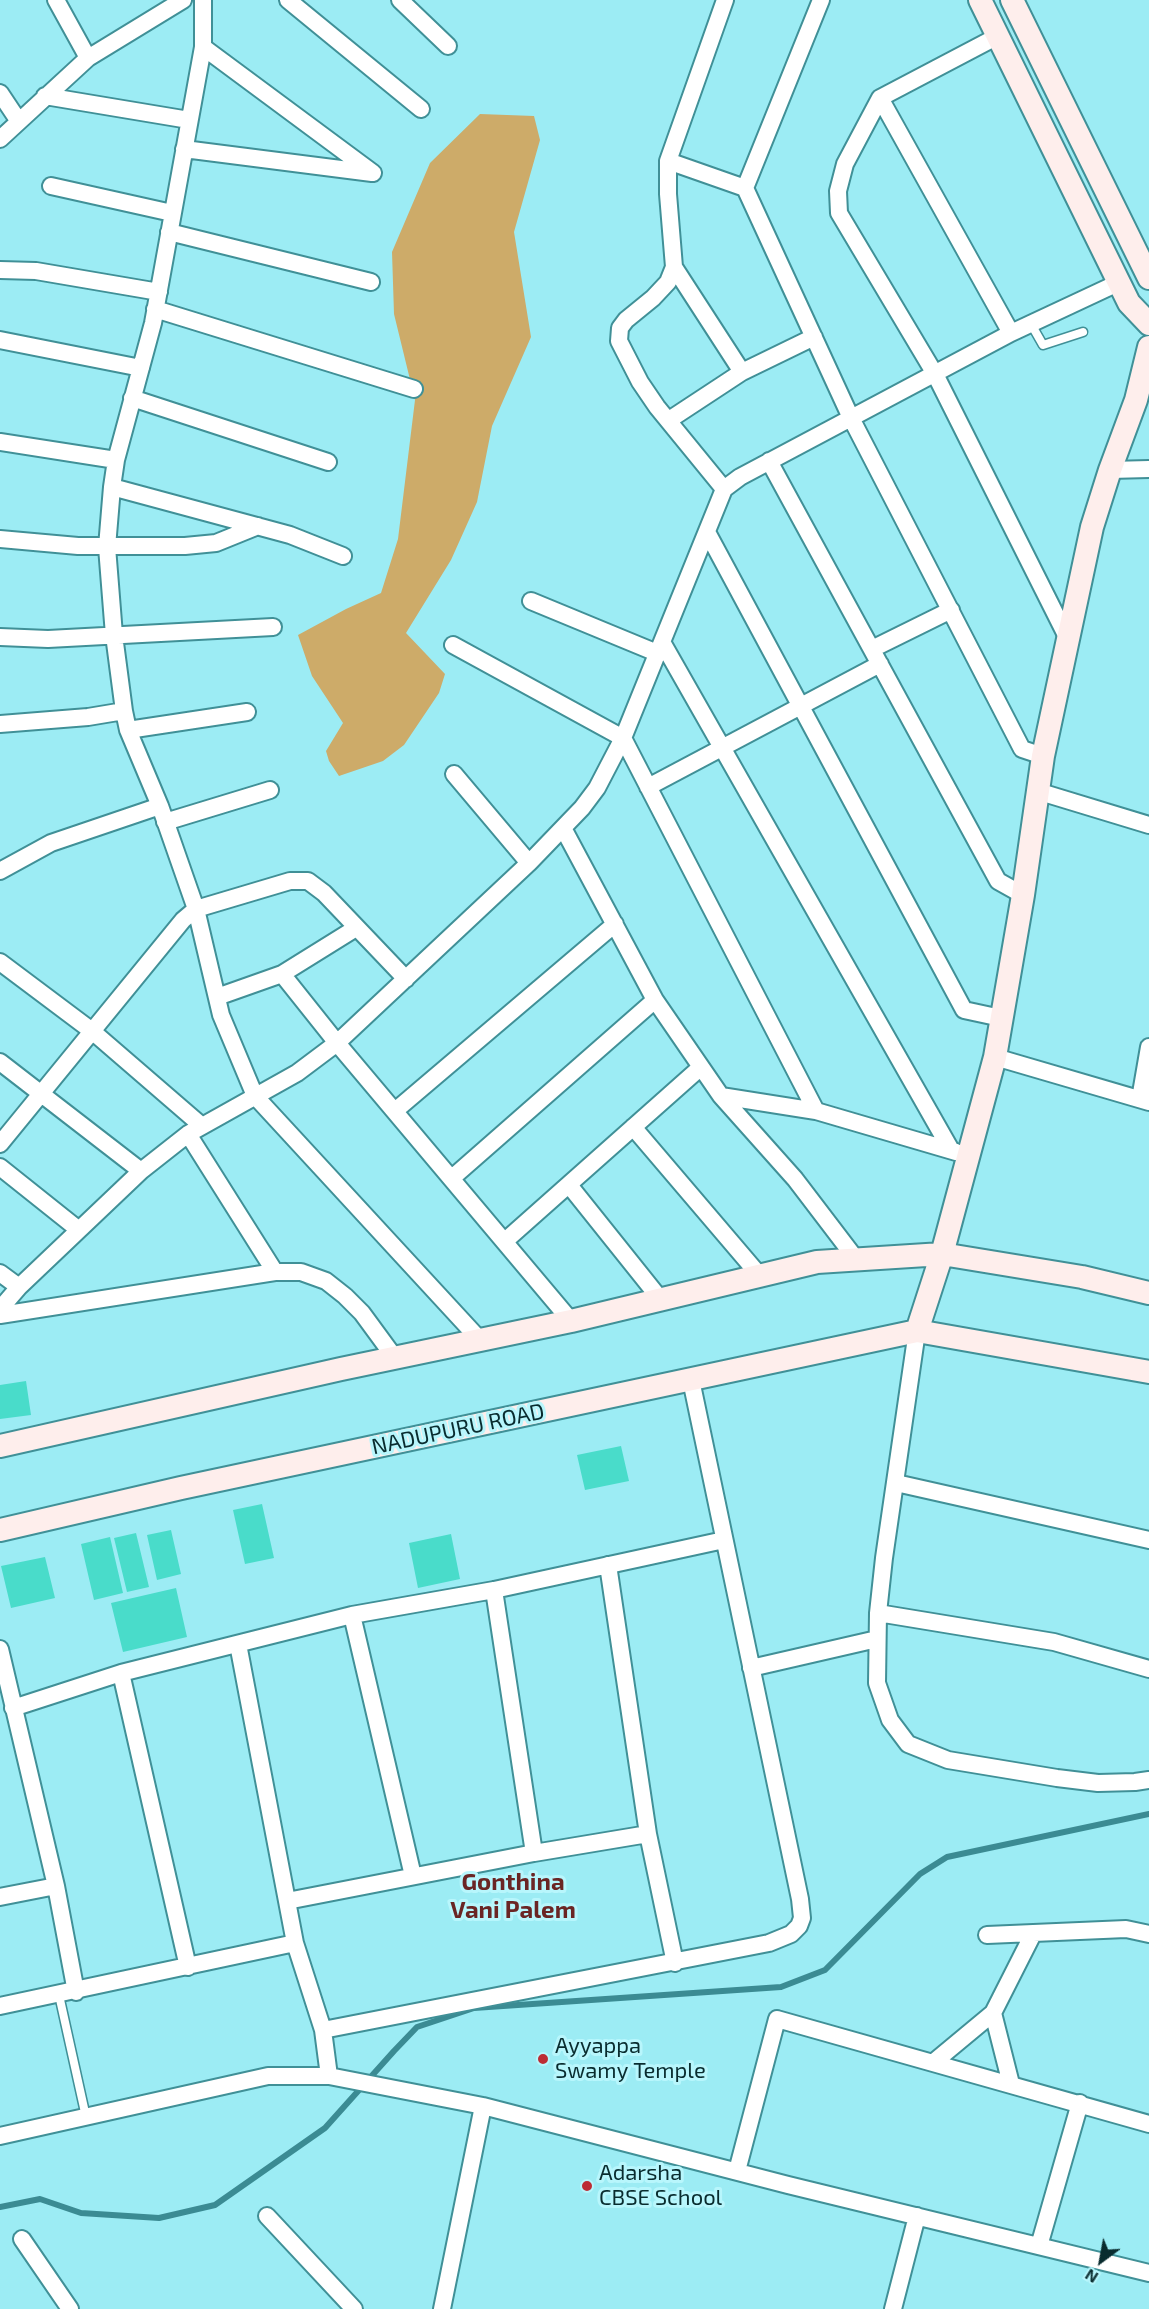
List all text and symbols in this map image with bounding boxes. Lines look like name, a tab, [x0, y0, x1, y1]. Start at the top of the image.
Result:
street label: NADUPURU ROAD	[369, 1398, 547, 1460]
district label: Gonthina Vani Palem	[450, 1868, 576, 1924]
place label: Ayyappa Swamy Temple	[555, 2033, 706, 2084]
marker: Ayyappa Swamy Temple	[536, 2052, 550, 2066]
place label: Adarsha CBSE School	[599, 2160, 722, 2212]
marker: Adarsha CBSE School	[580, 2179, 594, 2193]
north arrow	[1071, 2231, 1131, 2291]
text: N	[1081, 2266, 1101, 2288]

